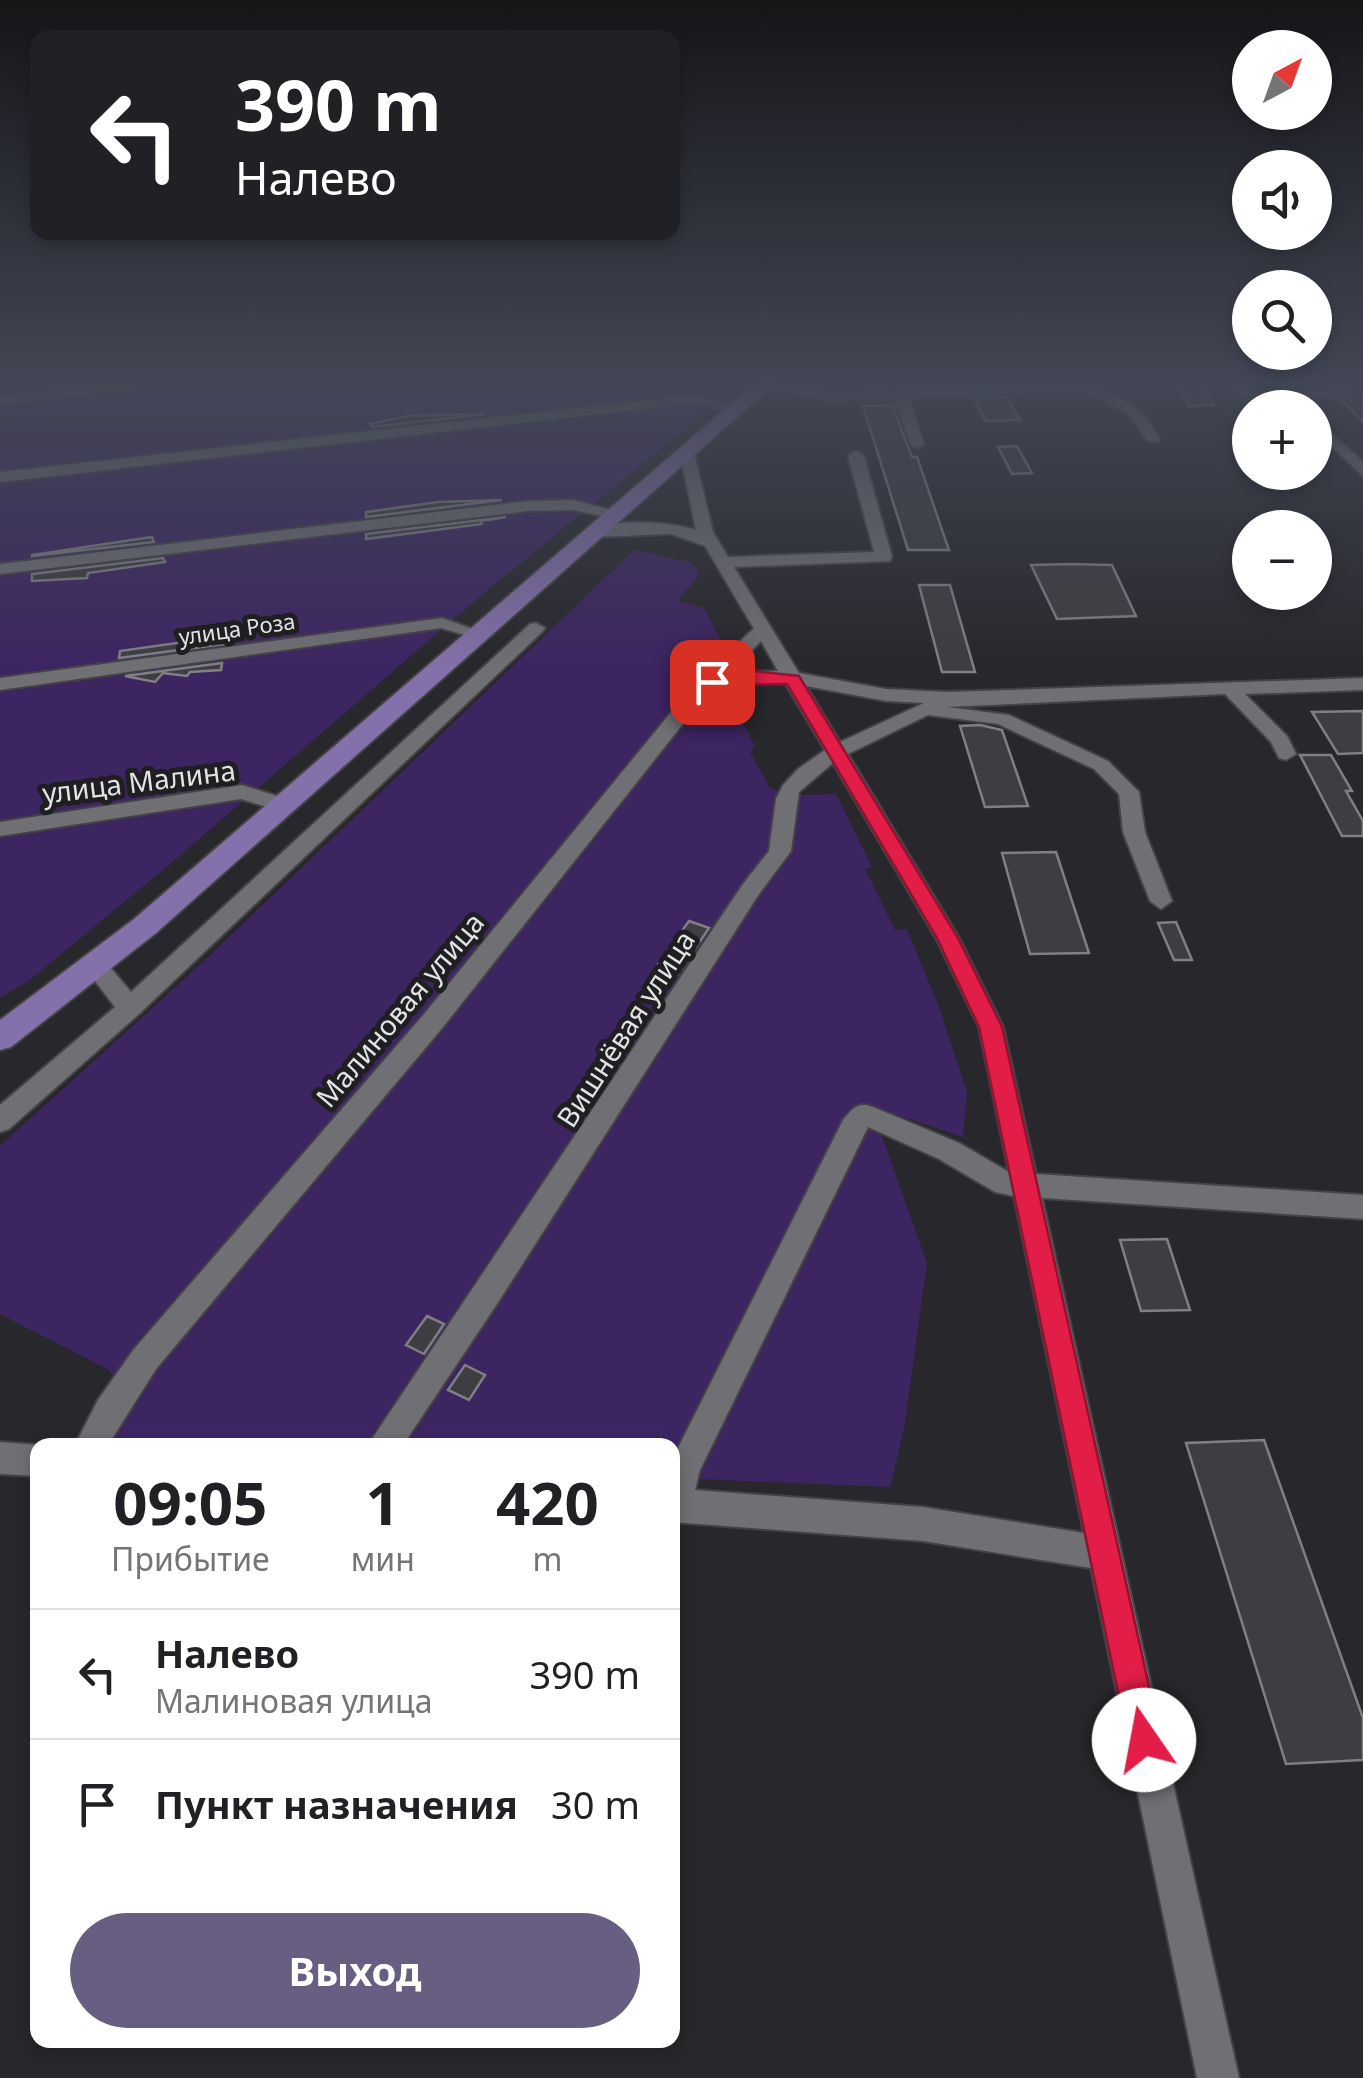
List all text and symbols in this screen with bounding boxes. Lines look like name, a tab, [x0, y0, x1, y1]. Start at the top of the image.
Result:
north arrow	[1232, 30, 1332, 130]
map controls	[1232, 30, 1332, 610]
text: 390 m	[235, 56, 442, 152]
icon: left	[70, 70, 200, 200]
text: Налево	[235, 147, 397, 208]
button: sound	[1232, 150, 1332, 250]
button: search	[1232, 270, 1332, 370]
button: +	[1232, 390, 1332, 490]
button: −	[1232, 510, 1332, 610]
street label: улица Роза	[177, 605, 297, 651]
pin	[670, 640, 755, 725]
icon: arrive	[685, 655, 740, 710]
street label: улица Малина	[40, 750, 238, 812]
street label: Малиновая улица	[307, 904, 492, 1115]
street label: Вишнёвая улица	[547, 923, 703, 1134]
text: 09:05	[113, 1461, 267, 1543]
text: 1	[366, 1461, 400, 1543]
text: 420	[496, 1461, 599, 1543]
text: Прибытие	[111, 1537, 270, 1580]
text: мин	[351, 1537, 415, 1580]
text: m	[532, 1537, 562, 1580]
text: Налево	[155, 1627, 299, 1679]
icon: left	[70, 1647, 125, 1702]
text: 390 m	[529, 1648, 640, 1700]
text: Малиновая улица	[155, 1679, 432, 1722]
position arrow	[1092, 1688, 1196, 1792]
icon: arrive	[70, 1777, 125, 1832]
text: Пункт назначения	[155, 1778, 518, 1830]
text: 30 m	[551, 1778, 640, 1830]
button: Выход	[70, 1913, 640, 2028]

